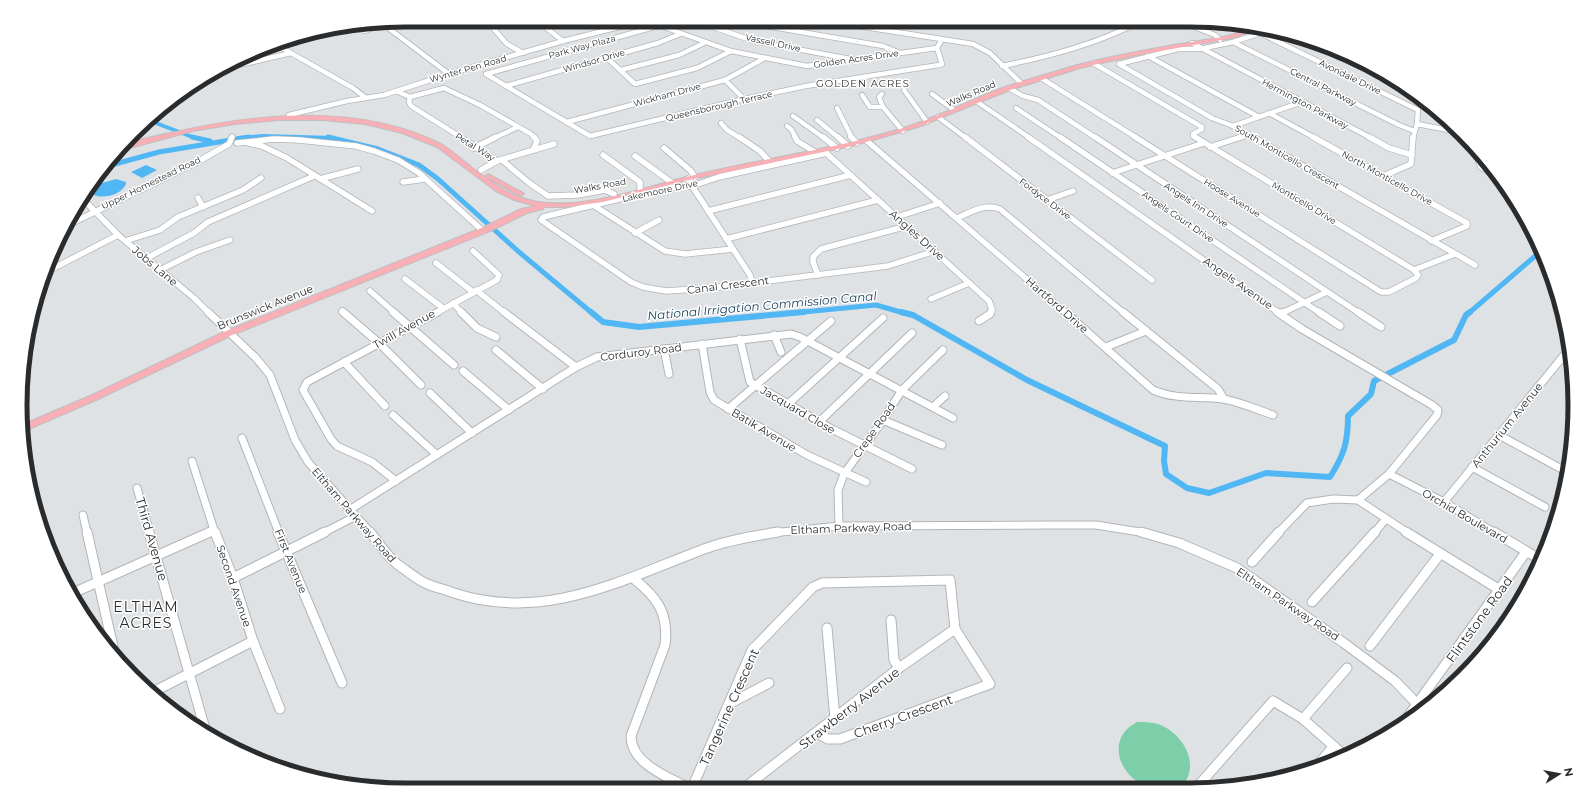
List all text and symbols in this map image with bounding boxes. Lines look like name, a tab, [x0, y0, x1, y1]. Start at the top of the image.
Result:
street label: Vassell Drive	[745, 31, 802, 54]
street label: Park Way Plaza	[547, 32, 617, 61]
street label: Windsor Drive	[562, 46, 627, 75]
street label: Golden Acres Drive	[813, 47, 900, 70]
street label: Wynter Pen Road	[428, 52, 508, 85]
street label: Avondale Drive	[1317, 57, 1384, 97]
street label: Central Parkway	[1288, 65, 1358, 108]
street label: Hermington Parkway	[1260, 76, 1350, 131]
district label: GOLDEN ACRES	[816, 77, 910, 90]
street label: Walks Road	[944, 78, 997, 109]
street label: Wickham Drive	[632, 80, 702, 109]
street label: Queensborough Terrace	[664, 88, 774, 123]
street label: South Monticello Crescent	[1233, 122, 1342, 191]
street label: Petal Way	[453, 130, 497, 163]
street label: North Monticello Drive	[1340, 148, 1435, 207]
street label: Upper Homestead Road	[99, 154, 202, 211]
street label: Walks Road	[573, 176, 627, 196]
street label: Fordyce Drive	[1017, 176, 1074, 222]
street label: Hoose Avenue	[1202, 176, 1263, 220]
street label: Lakemoore Drive	[621, 177, 699, 204]
street label: Monticello Drive	[1270, 179, 1339, 226]
street label: Angels Inn Drive	[1162, 180, 1231, 230]
street label: Angels Court Drive	[1140, 188, 1217, 245]
street label: Angles Drive	[886, 207, 948, 264]
street label: Jobs Lane	[129, 242, 181, 289]
street label: Angels Avenue	[1200, 254, 1276, 313]
street label: Canal Crescent	[686, 273, 770, 297]
street label: Hartford Drive	[1023, 274, 1091, 336]
street label: Brunswick Avenue	[215, 281, 315, 333]
water label: National Irrigation Commission Canal	[647, 288, 878, 323]
street label: Twill Avenue	[370, 306, 438, 352]
street label: Corduroy Road	[599, 340, 683, 364]
street label: Anthurium Avenue	[1468, 379, 1546, 470]
street label: Jacquard Close	[757, 383, 838, 437]
street label: Crepe Road	[850, 400, 898, 460]
street label: Batik Avenue	[729, 405, 799, 455]
street label: Eltham Parkway Road	[309, 465, 399, 565]
street label: Orchid Boulevard	[1420, 486, 1510, 546]
street label: Third Avenue	[132, 495, 172, 583]
street label: Eltham Parkway Road	[790, 519, 912, 537]
street label: First Avenue	[272, 527, 310, 596]
street label: Second Avenue	[213, 543, 255, 629]
street label: Eltham Parkway Road	[1234, 564, 1342, 644]
street label: Flintstone Road	[1442, 573, 1516, 665]
district label: ELTHAM ACRES	[113, 598, 179, 632]
street label: Tangerine Crescent	[696, 646, 762, 768]
street label: Strawberry Avenue	[795, 664, 903, 752]
street label: Cherry Crescent	[851, 691, 955, 741]
north arrow	[1539, 754, 1579, 794]
text: N	[1561, 766, 1577, 778]

